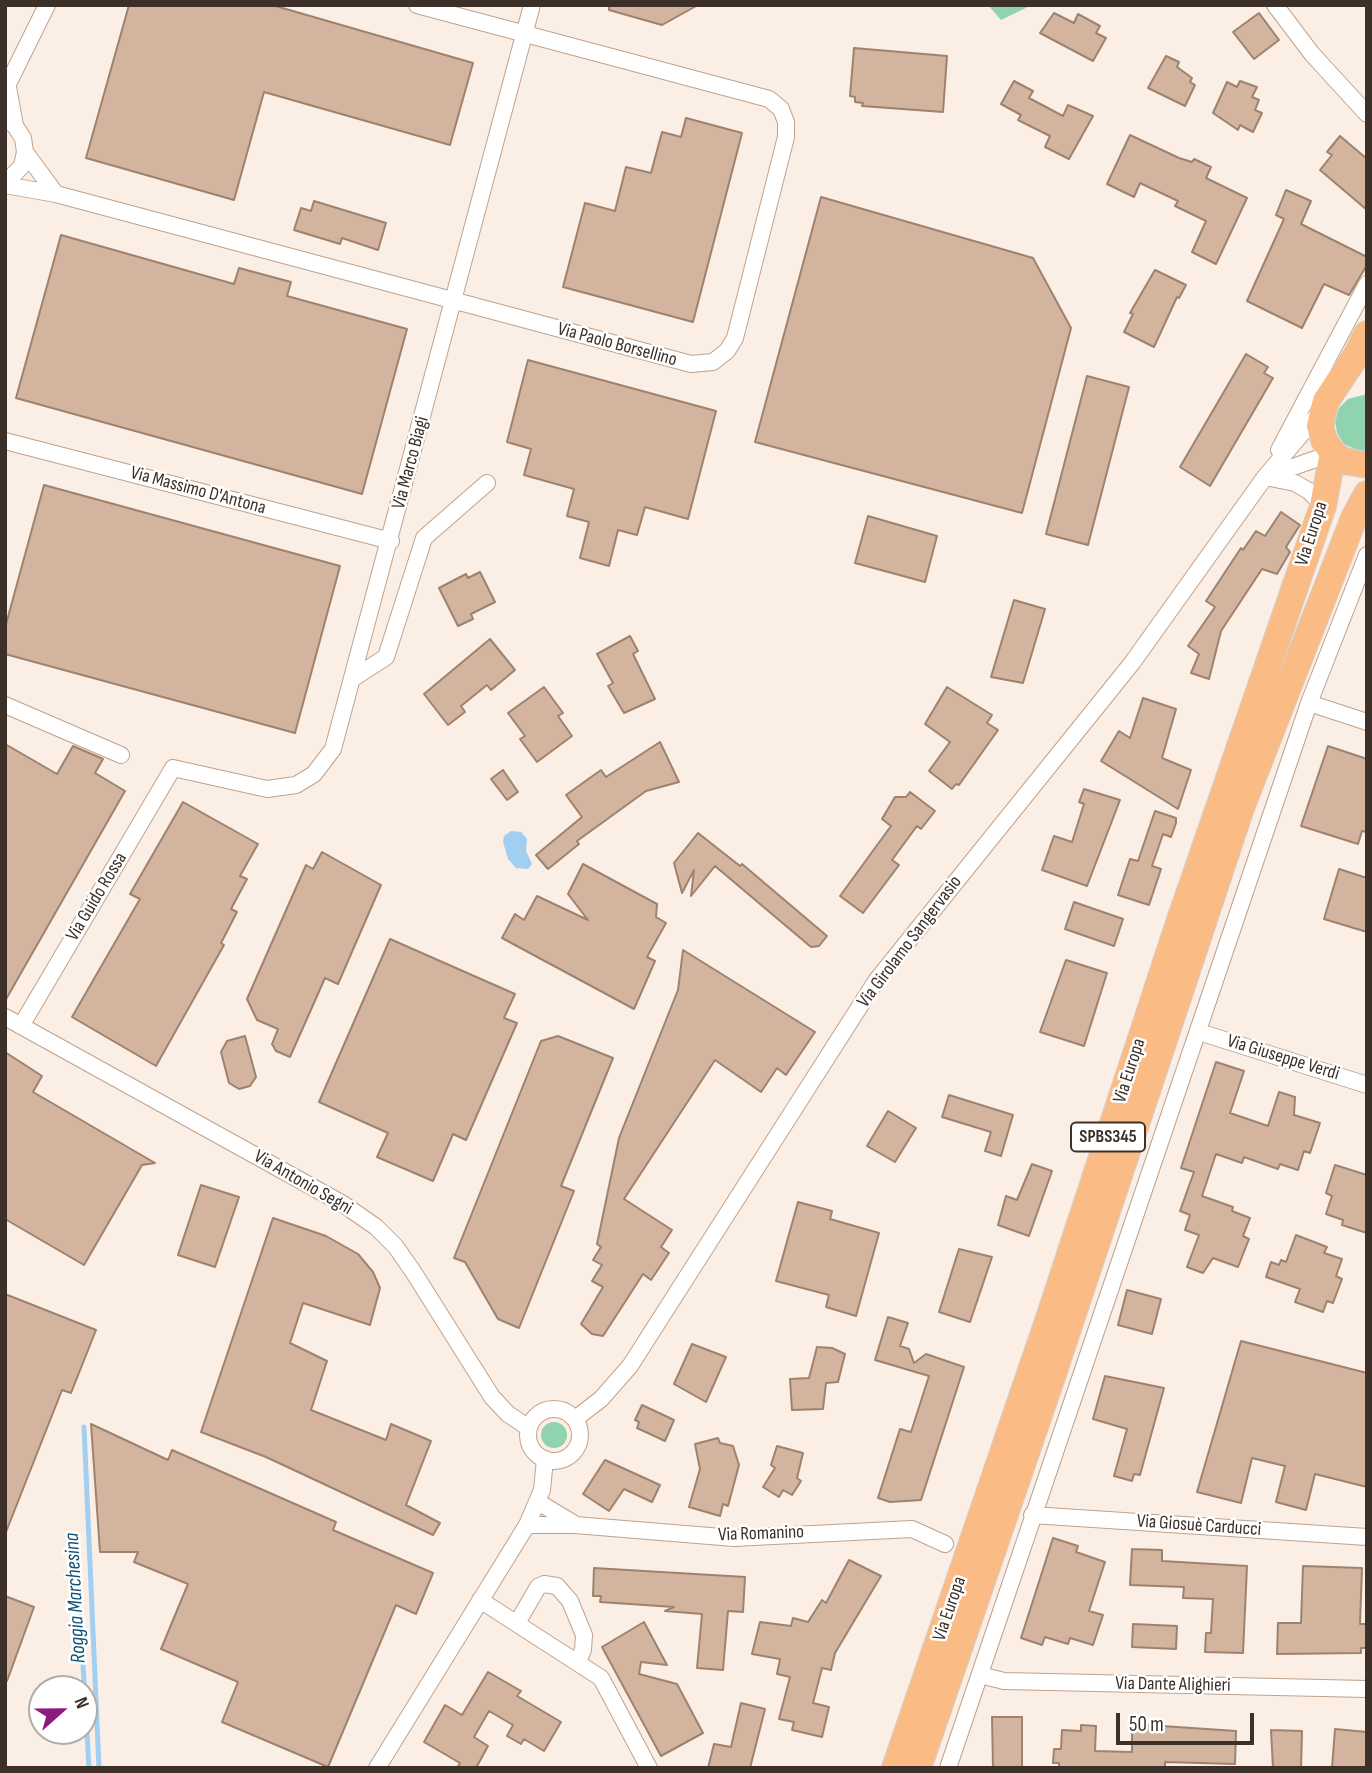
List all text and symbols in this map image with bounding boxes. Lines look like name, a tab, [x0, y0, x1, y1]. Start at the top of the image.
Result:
street label: Via Paolo Borsellino	[555, 318, 679, 372]
street label: Via Marco Biagi	[388, 414, 434, 512]
street label: Via Massimo D'Antona	[128, 462, 268, 520]
street label: Via Europa	[1291, 499, 1333, 569]
street label: Via Guido Rossa	[62, 849, 132, 945]
street label: Via Girolamo Sangervasio	[853, 871, 967, 1013]
street label: Via Giuseppe Verdi	[1224, 1030, 1342, 1086]
street label: Via Europa	[1109, 1036, 1151, 1106]
road number: SPBS345	[1071, 1122, 1145, 1152]
street label: Via Antonio Segni	[250, 1146, 356, 1220]
street label: Via Giosuè Carducci	[1136, 1510, 1262, 1542]
street label: Via Romanino	[718, 1521, 804, 1547]
water label: Roggia Marchesina	[60, 1532, 92, 1664]
street label: Via Europa	[928, 1574, 972, 1644]
street label: Via Dante Alighieri	[1115, 1673, 1231, 1697]
north arrow	[28, 1675, 98, 1745]
text: N	[69, 1694, 94, 1712]
scale bar	[1120, 1700, 1258, 1744]
text: 50 m	[1129, 1712, 1164, 1737]

